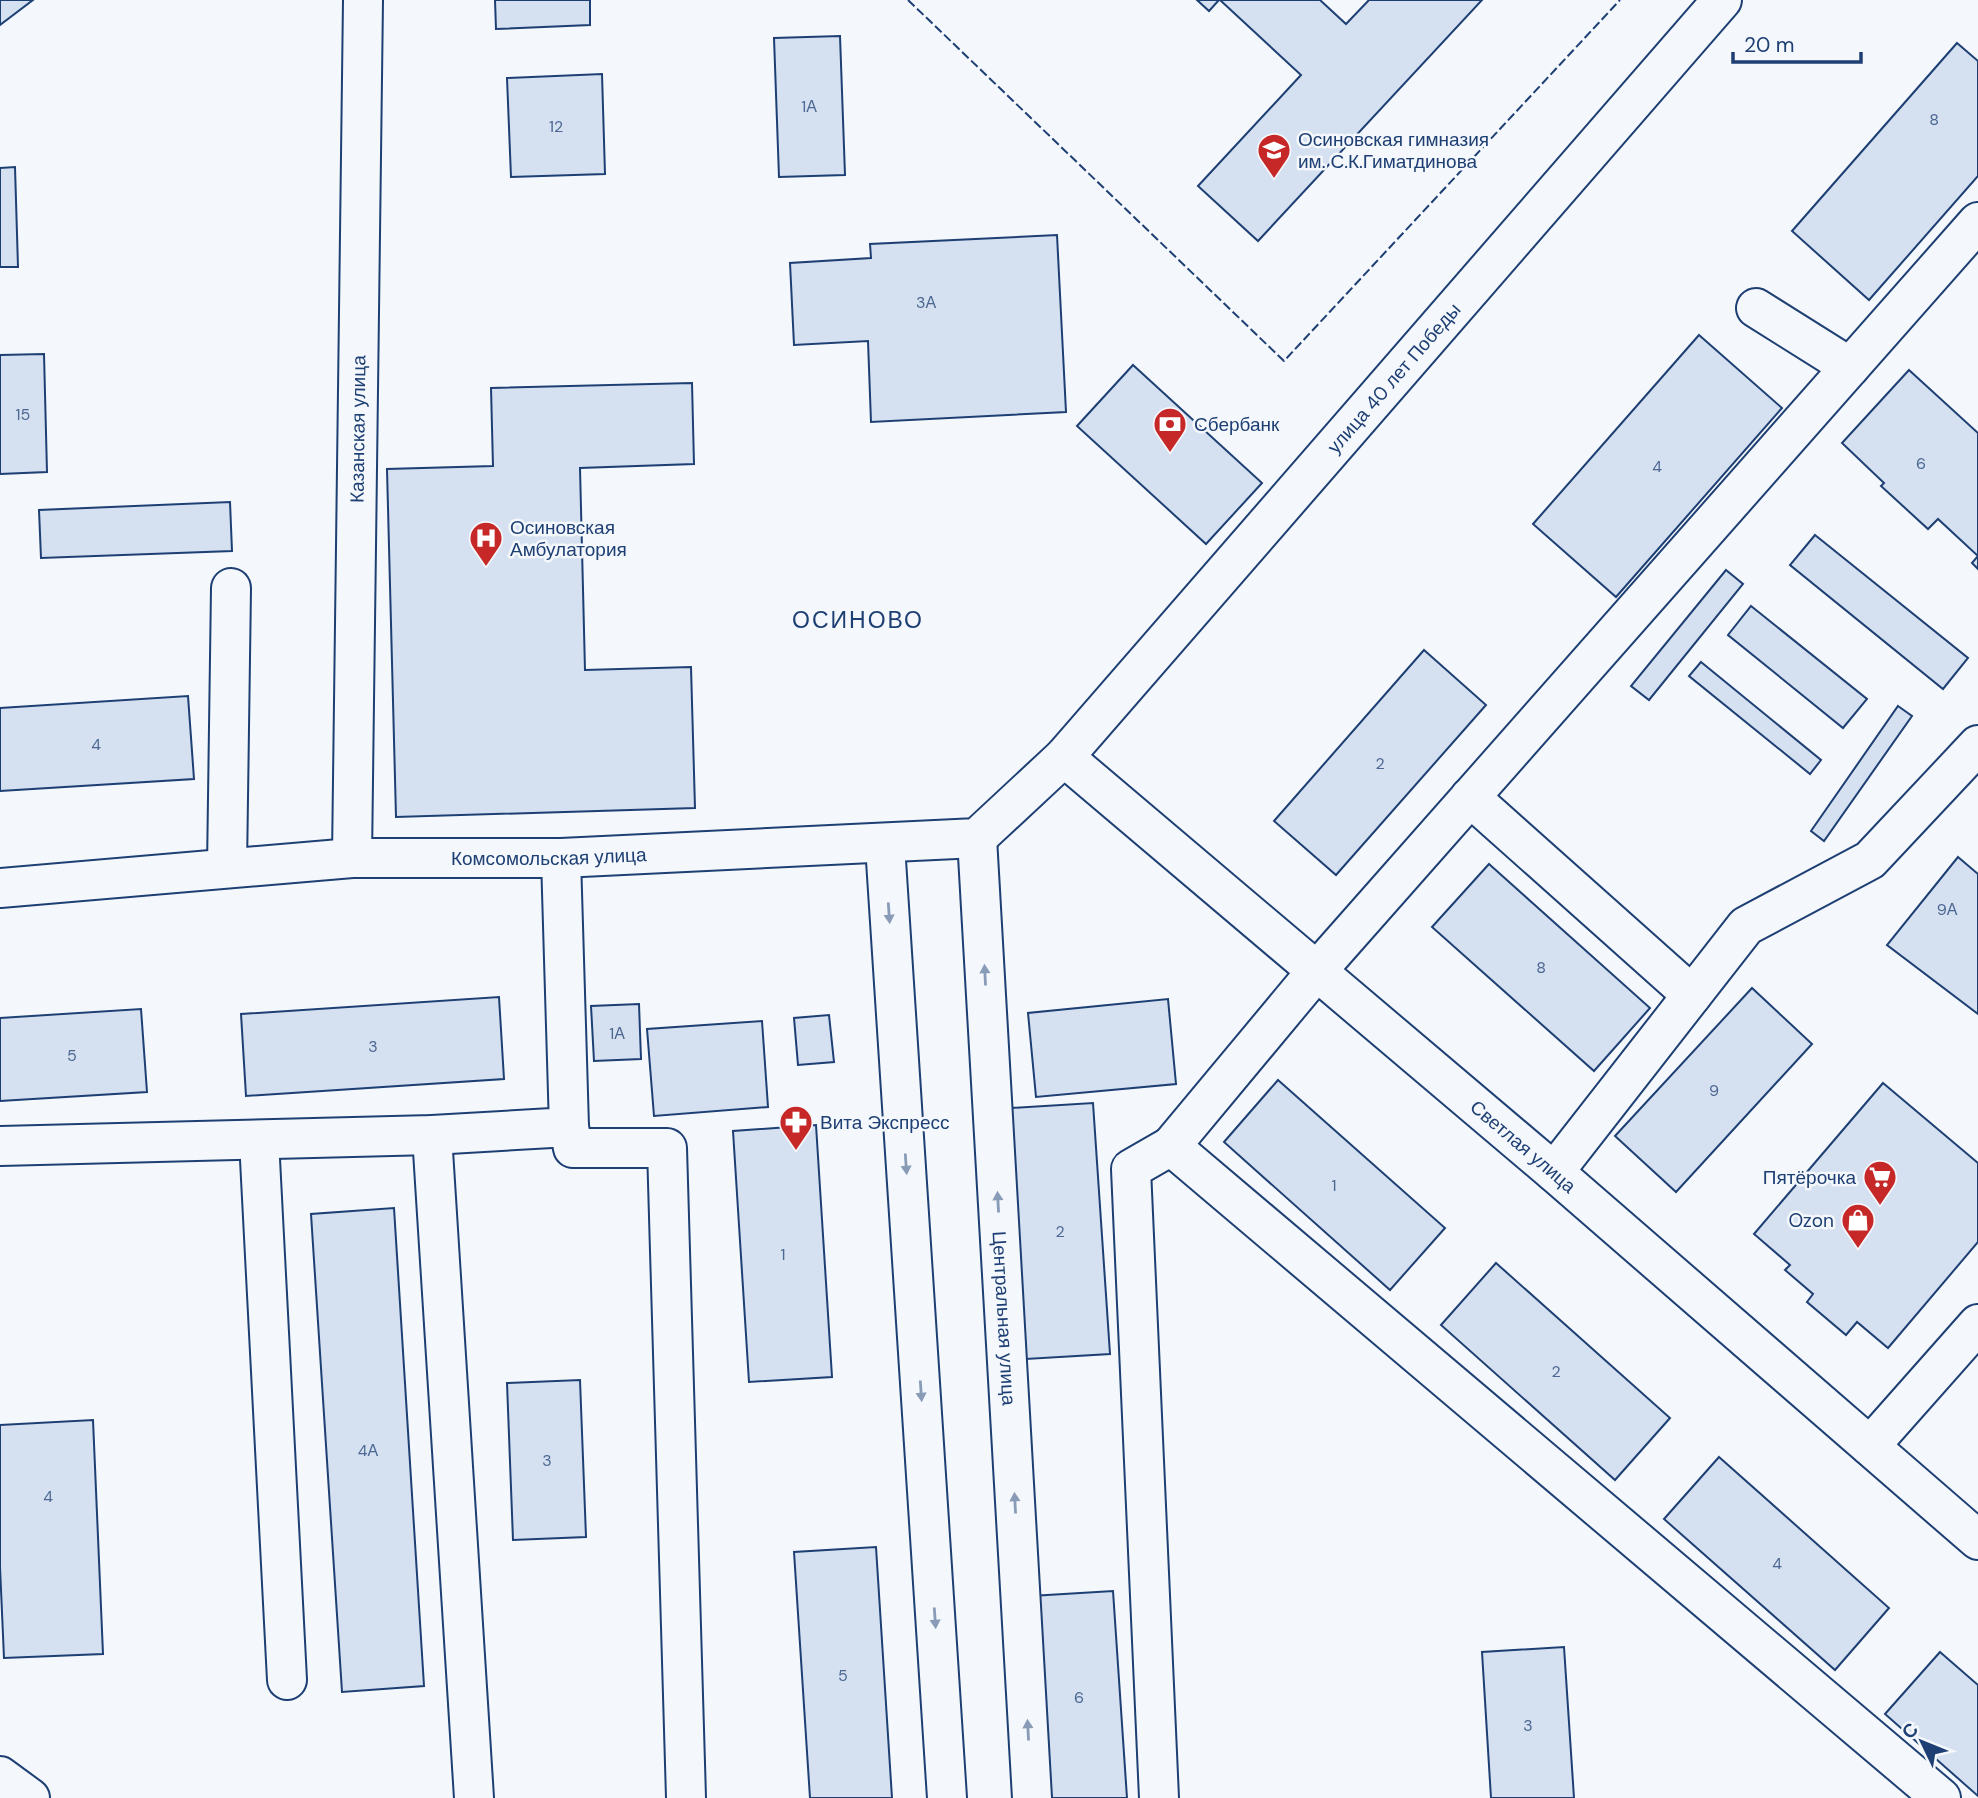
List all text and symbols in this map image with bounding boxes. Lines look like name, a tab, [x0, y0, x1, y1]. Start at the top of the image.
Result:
scale bar	[1733, 21, 1861, 65]
text: 20 m	[1744, 31, 1795, 59]
house number: 1А	[801, 96, 817, 117]
house number: 8	[1929, 109, 1939, 130]
house number: 12	[549, 116, 563, 137]
place label: Осиновская гимназия им. С.К.Гиматдинова	[1298, 127, 1489, 174]
school or university icon: Осиновская гимназия им. С.К.Гиматдинова	[1255, 131, 1293, 180]
house number: 3А	[916, 292, 936, 313]
street label: улица 40 лет Победы	[1321, 297, 1466, 458]
street label: Казанская улица	[344, 355, 371, 503]
house number: 15	[16, 404, 30, 425]
bank icon: Сбербанк	[1151, 405, 1189, 454]
place label: Сбербанк	[1194, 412, 1280, 437]
house number: 6	[1916, 453, 1926, 474]
house number: 4	[1652, 456, 1662, 477]
place label: Осиновская Амбулатория	[510, 515, 627, 562]
hospital icon: Осиновская Амбулатория	[467, 519, 505, 568]
district label: ОСИНОВО	[792, 605, 924, 635]
house number: 4	[91, 734, 101, 755]
house number: 2	[1375, 753, 1385, 774]
street label: Комсомольская улица	[451, 841, 647, 871]
house number: 9А	[1937, 899, 1958, 920]
one-way arrow	[884, 902, 895, 924]
house number: 8	[1536, 957, 1546, 978]
one-way arrow	[979, 964, 990, 986]
house number: 1А	[609, 1023, 625, 1044]
house number: 3	[368, 1036, 378, 1057]
house number: 5	[67, 1045, 77, 1066]
house number: 9	[1709, 1080, 1719, 1101]
street label: Светлая улица	[1465, 1094, 1582, 1198]
pharmacy icon: Вита Экспресс	[777, 1103, 815, 1152]
place label: Вита Экспресс	[820, 1110, 950, 1135]
one-way arrow	[901, 1153, 912, 1175]
supermarket icon: Пятёрочка	[1861, 1158, 1899, 1207]
place label: Пятёрочка	[1763, 1165, 1856, 1190]
house number: 1	[1332, 1175, 1337, 1196]
one-way arrow	[992, 1191, 1003, 1213]
shop icon: Ozon	[1839, 1201, 1877, 1250]
place label: Ozon	[1788, 1208, 1834, 1233]
house number: 2	[1055, 1221, 1065, 1242]
street label: Центральная улица	[987, 1230, 1022, 1407]
house number: 1	[781, 1244, 786, 1265]
house number: 2	[1551, 1361, 1561, 1382]
one-way arrow	[915, 1380, 926, 1402]
house number: 4А	[358, 1440, 379, 1461]
house number: 3	[542, 1450, 552, 1471]
house number: 4	[43, 1486, 53, 1507]
one-way arrow	[1010, 1492, 1021, 1514]
house number: 4	[1772, 1553, 1782, 1574]
one-way arrow	[930, 1607, 941, 1629]
house number: 5	[838, 1665, 848, 1686]
house number: 6	[1074, 1687, 1084, 1708]
north arrow	[1887, 1707, 1957, 1777]
house number: 3	[1523, 1715, 1533, 1736]
text: С	[1896, 1717, 1924, 1744]
one-way arrow	[1023, 1719, 1034, 1741]

